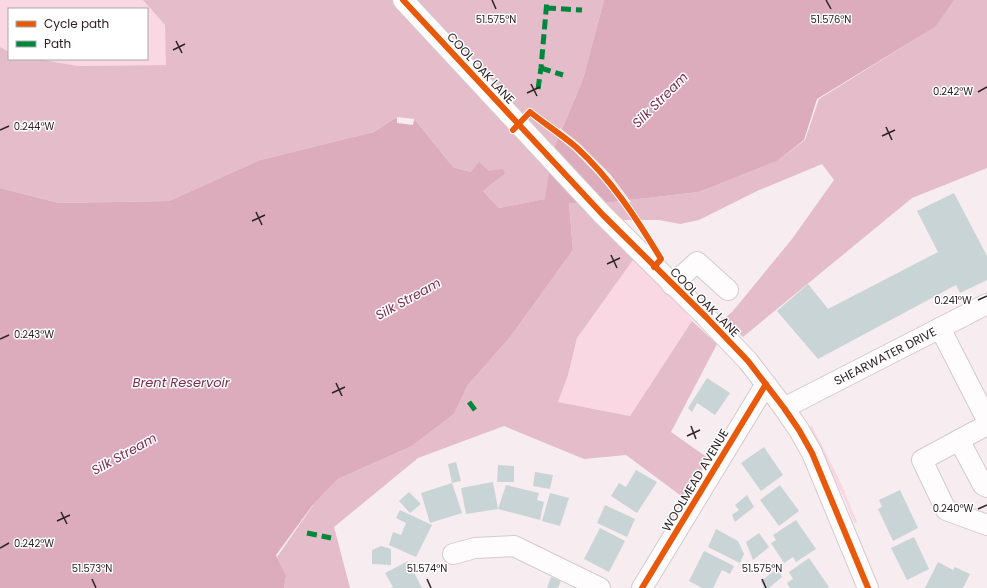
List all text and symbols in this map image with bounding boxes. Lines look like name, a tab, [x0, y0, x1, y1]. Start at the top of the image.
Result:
legend	[8, 8, 148, 60]
text: 51.575°N	[476, 12, 516, 27]
text: 51.576°N	[811, 12, 851, 27]
text: Cycle path	[44, 15, 109, 32]
street label: COOL OAK LANE	[443, 28, 519, 108]
text: Path	[44, 35, 71, 52]
water label: Silk Stream	[628, 68, 692, 132]
text: 0.242°W	[933, 84, 973, 99]
text: 0.244°W	[14, 119, 55, 134]
street label: COOL OAK LANE	[666, 263, 744, 341]
water label: Silk Stream	[372, 273, 444, 325]
text: 0.241°W	[934, 293, 972, 308]
street label: SHEARWATER DRIVE	[831, 323, 939, 389]
text: 0.243°W	[14, 327, 54, 342]
water label: Brent Reservoir	[132, 373, 231, 392]
street label: WOOLMEAD AVENUE	[658, 425, 732, 535]
water label: Silk Stream	[88, 428, 160, 480]
text: 0.240°W	[933, 501, 974, 516]
text: 0.242°W	[14, 536, 54, 551]
text: 51.573°N	[72, 561, 112, 576]
text: 51.574°N	[407, 561, 447, 576]
text: 51.575°N	[742, 561, 782, 576]

